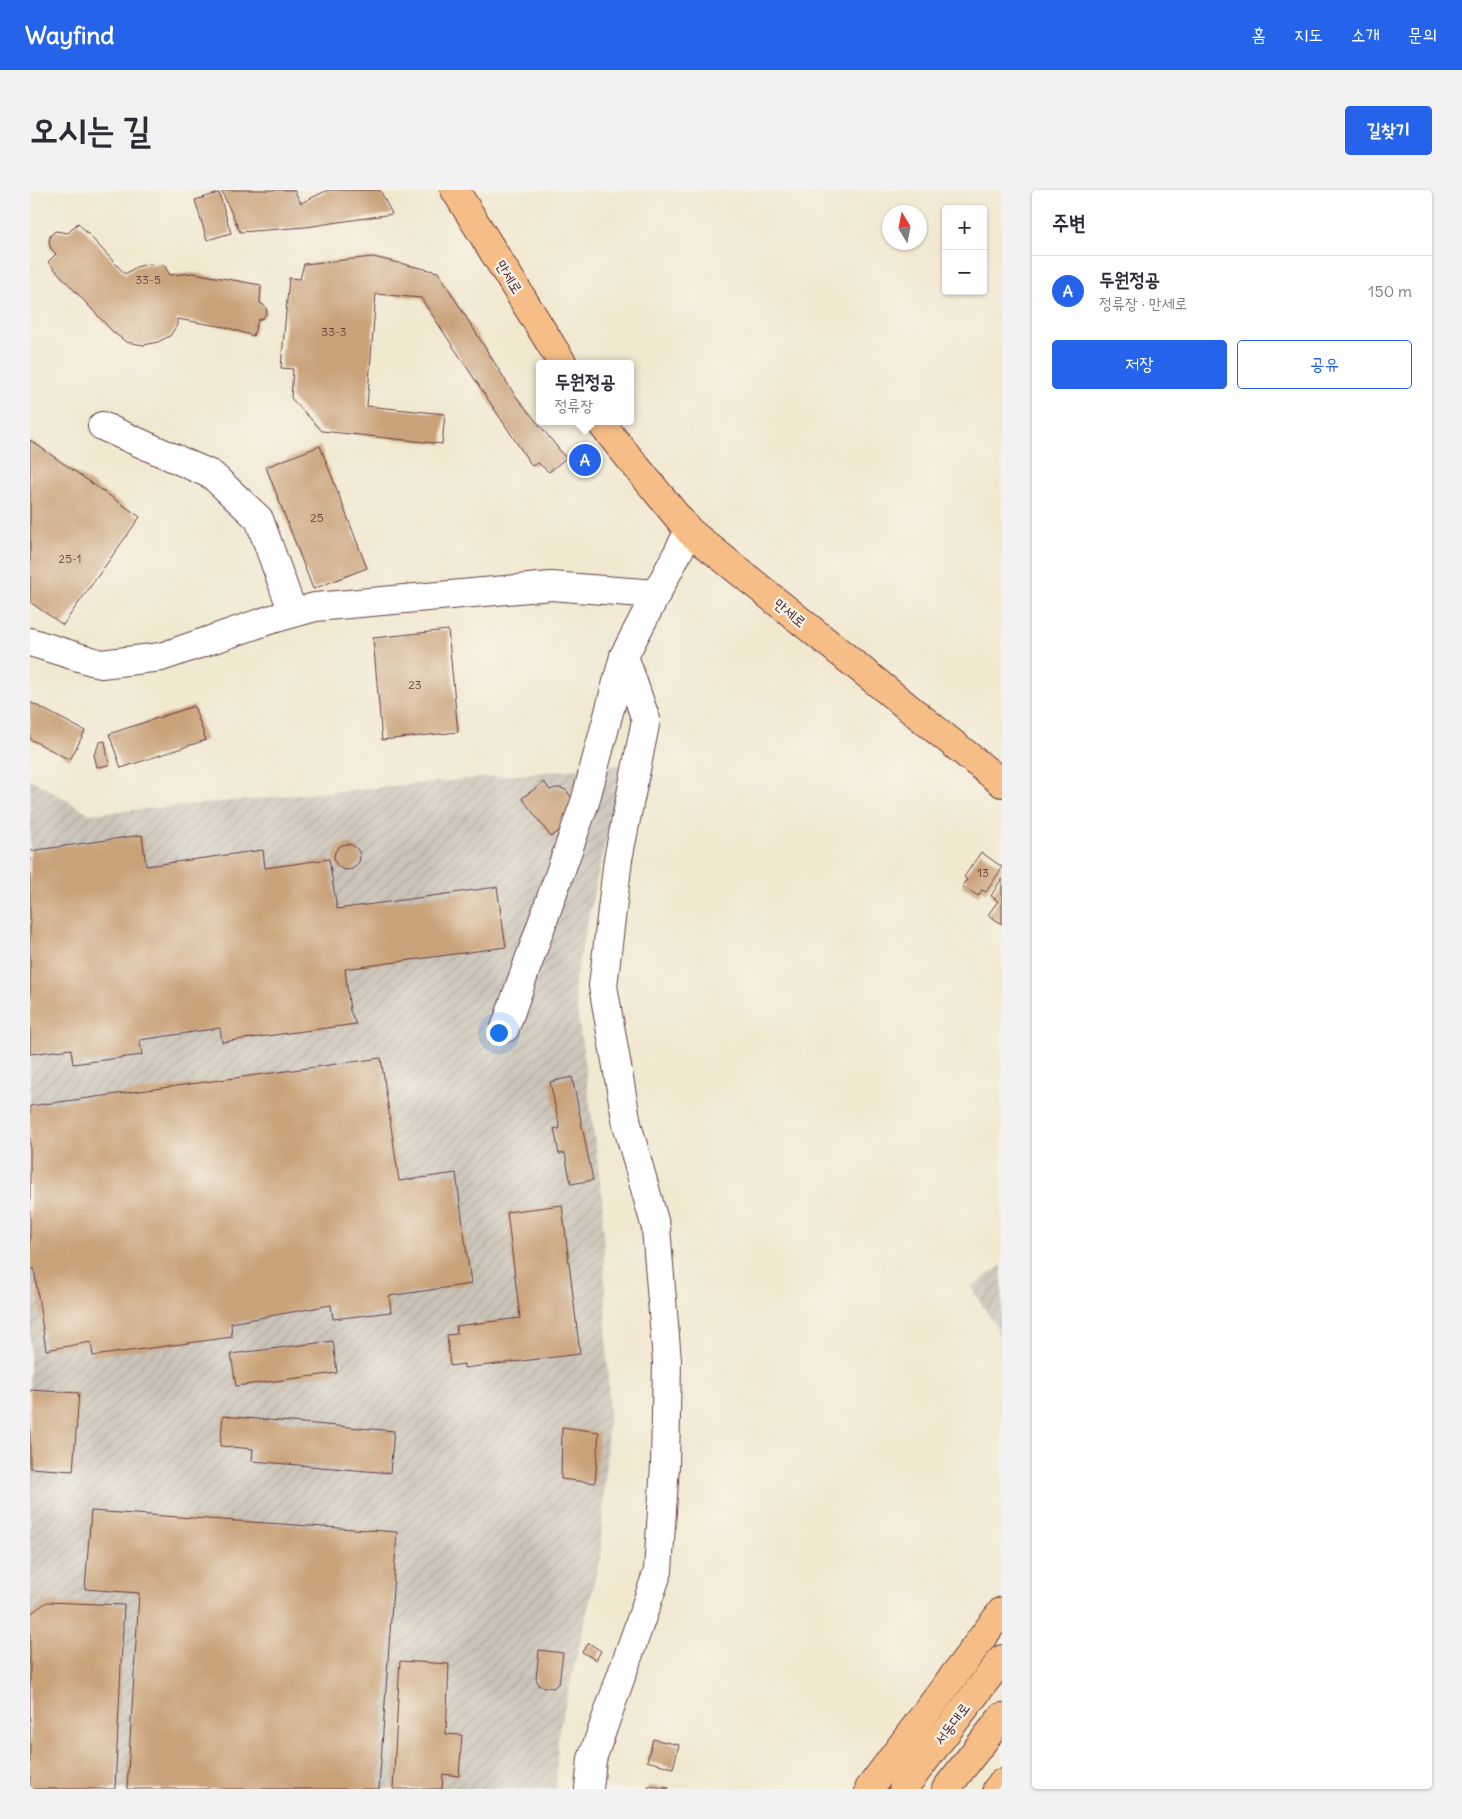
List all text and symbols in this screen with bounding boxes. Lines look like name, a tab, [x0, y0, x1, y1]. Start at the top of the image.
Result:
text: Wayfind	[25, 20, 114, 50]
text: 홈	[1252, 23, 1266, 46]
text: 지도	[1294, 23, 1323, 46]
text: 소개	[1351, 23, 1380, 46]
text: 문의	[1408, 23, 1437, 46]
button: 길찾기	[1345, 106, 1432, 155]
text: 오시는 길	[30, 107, 151, 151]
north arrow	[882, 205, 927, 250]
map controls	[942, 205, 987, 295]
button: +	[942, 205, 987, 250]
text: 주변	[1052, 209, 1086, 236]
button: −	[942, 250, 987, 295]
street label: 만세로	[492, 256, 527, 297]
text: 두원정공	[1099, 267, 1160, 291]
house number: 33-5	[135, 272, 161, 287]
text: A	[1063, 281, 1073, 301]
text: 150 m	[1368, 281, 1412, 301]
text: 정류장 · 만세로	[1099, 293, 1187, 313]
house number: 33-3	[321, 324, 347, 339]
button: 저장	[1052, 340, 1227, 389]
button: 공유	[1237, 340, 1412, 389]
popup	[536, 360, 634, 425]
text: 두원정공	[554, 369, 616, 393]
text: 정류장	[554, 395, 593, 415]
pin: A	[569, 441, 601, 479]
house number: 25	[310, 510, 324, 525]
house number: 25-1	[59, 551, 81, 566]
street label: 만세로	[770, 594, 810, 631]
house number: 23	[408, 677, 422, 692]
house number: 13	[977, 865, 989, 880]
your location	[486, 1020, 512, 1046]
street label: 서동대로	[929, 1699, 974, 1749]

